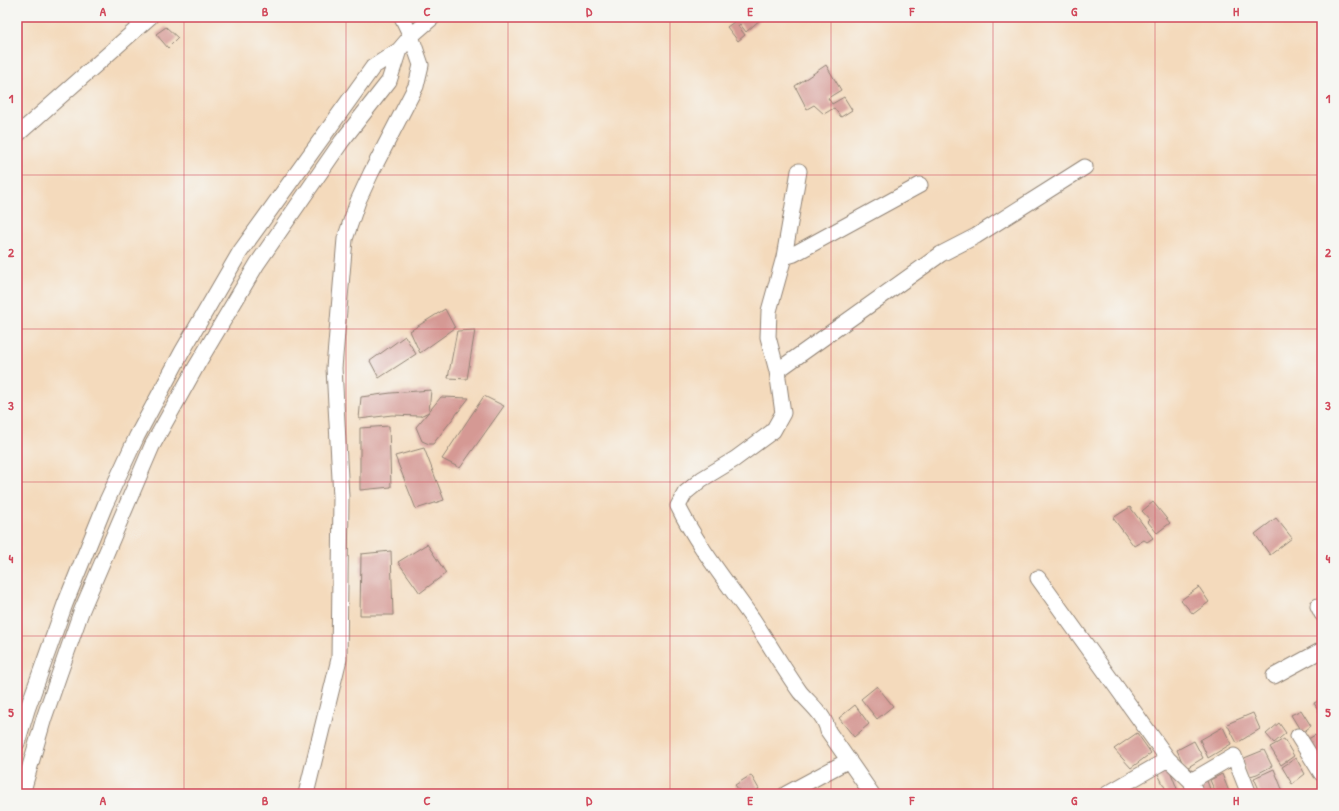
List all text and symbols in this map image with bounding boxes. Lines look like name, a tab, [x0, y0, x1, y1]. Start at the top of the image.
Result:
text: A	[100, 2, 107, 20]
text: B	[262, 2, 269, 20]
text: C	[423, 2, 431, 20]
text: D	[586, 2, 593, 20]
text: E	[747, 2, 753, 20]
text: F	[909, 2, 916, 20]
text: G	[1071, 2, 1078, 20]
text: H	[1233, 2, 1239, 20]
text: 1	[9, 89, 14, 107]
text: 1	[1326, 89, 1331, 107]
text: 2	[8, 243, 15, 261]
text: 2	[1325, 243, 1332, 261]
text: 3	[8, 396, 14, 414]
text: 3	[1325, 396, 1331, 414]
text: 4	[9, 549, 14, 567]
text: 4	[1326, 549, 1331, 567]
text: 5	[8, 703, 14, 721]
text: 5	[1325, 703, 1331, 721]
text: A	[100, 791, 107, 809]
text: B	[262, 791, 269, 809]
text: C	[423, 791, 431, 809]
text: D	[586, 791, 593, 809]
text: E	[747, 791, 753, 809]
text: F	[909, 791, 916, 809]
text: G	[1071, 791, 1078, 809]
text: H	[1233, 791, 1239, 809]

